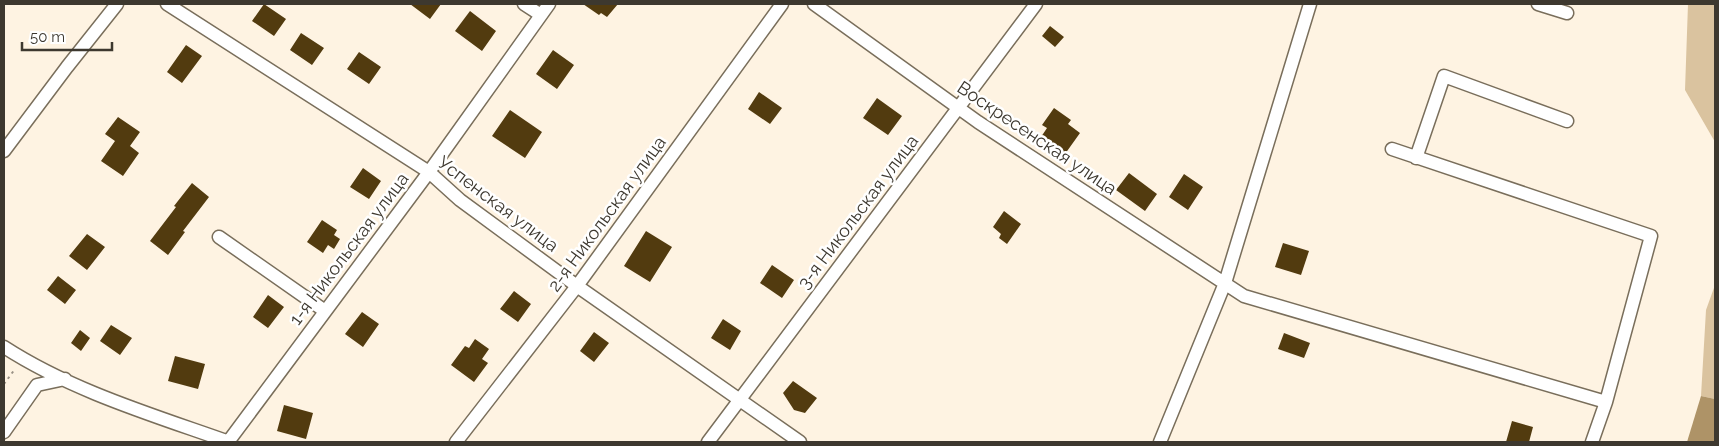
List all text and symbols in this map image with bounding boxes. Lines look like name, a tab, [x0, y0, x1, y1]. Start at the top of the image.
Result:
scale bar	[22, 20, 112, 52]
text: 50 m	[30, 28, 65, 46]
street label: Воскресенская улица	[954, 76, 1121, 199]
street label: 3-я Никольская улица	[793, 131, 922, 293]
street label: 2-я Никольская улица	[543, 132, 670, 295]
street label: Успенская улица	[434, 151, 563, 256]
street label: 1-я Никольская улица	[285, 169, 413, 329]

